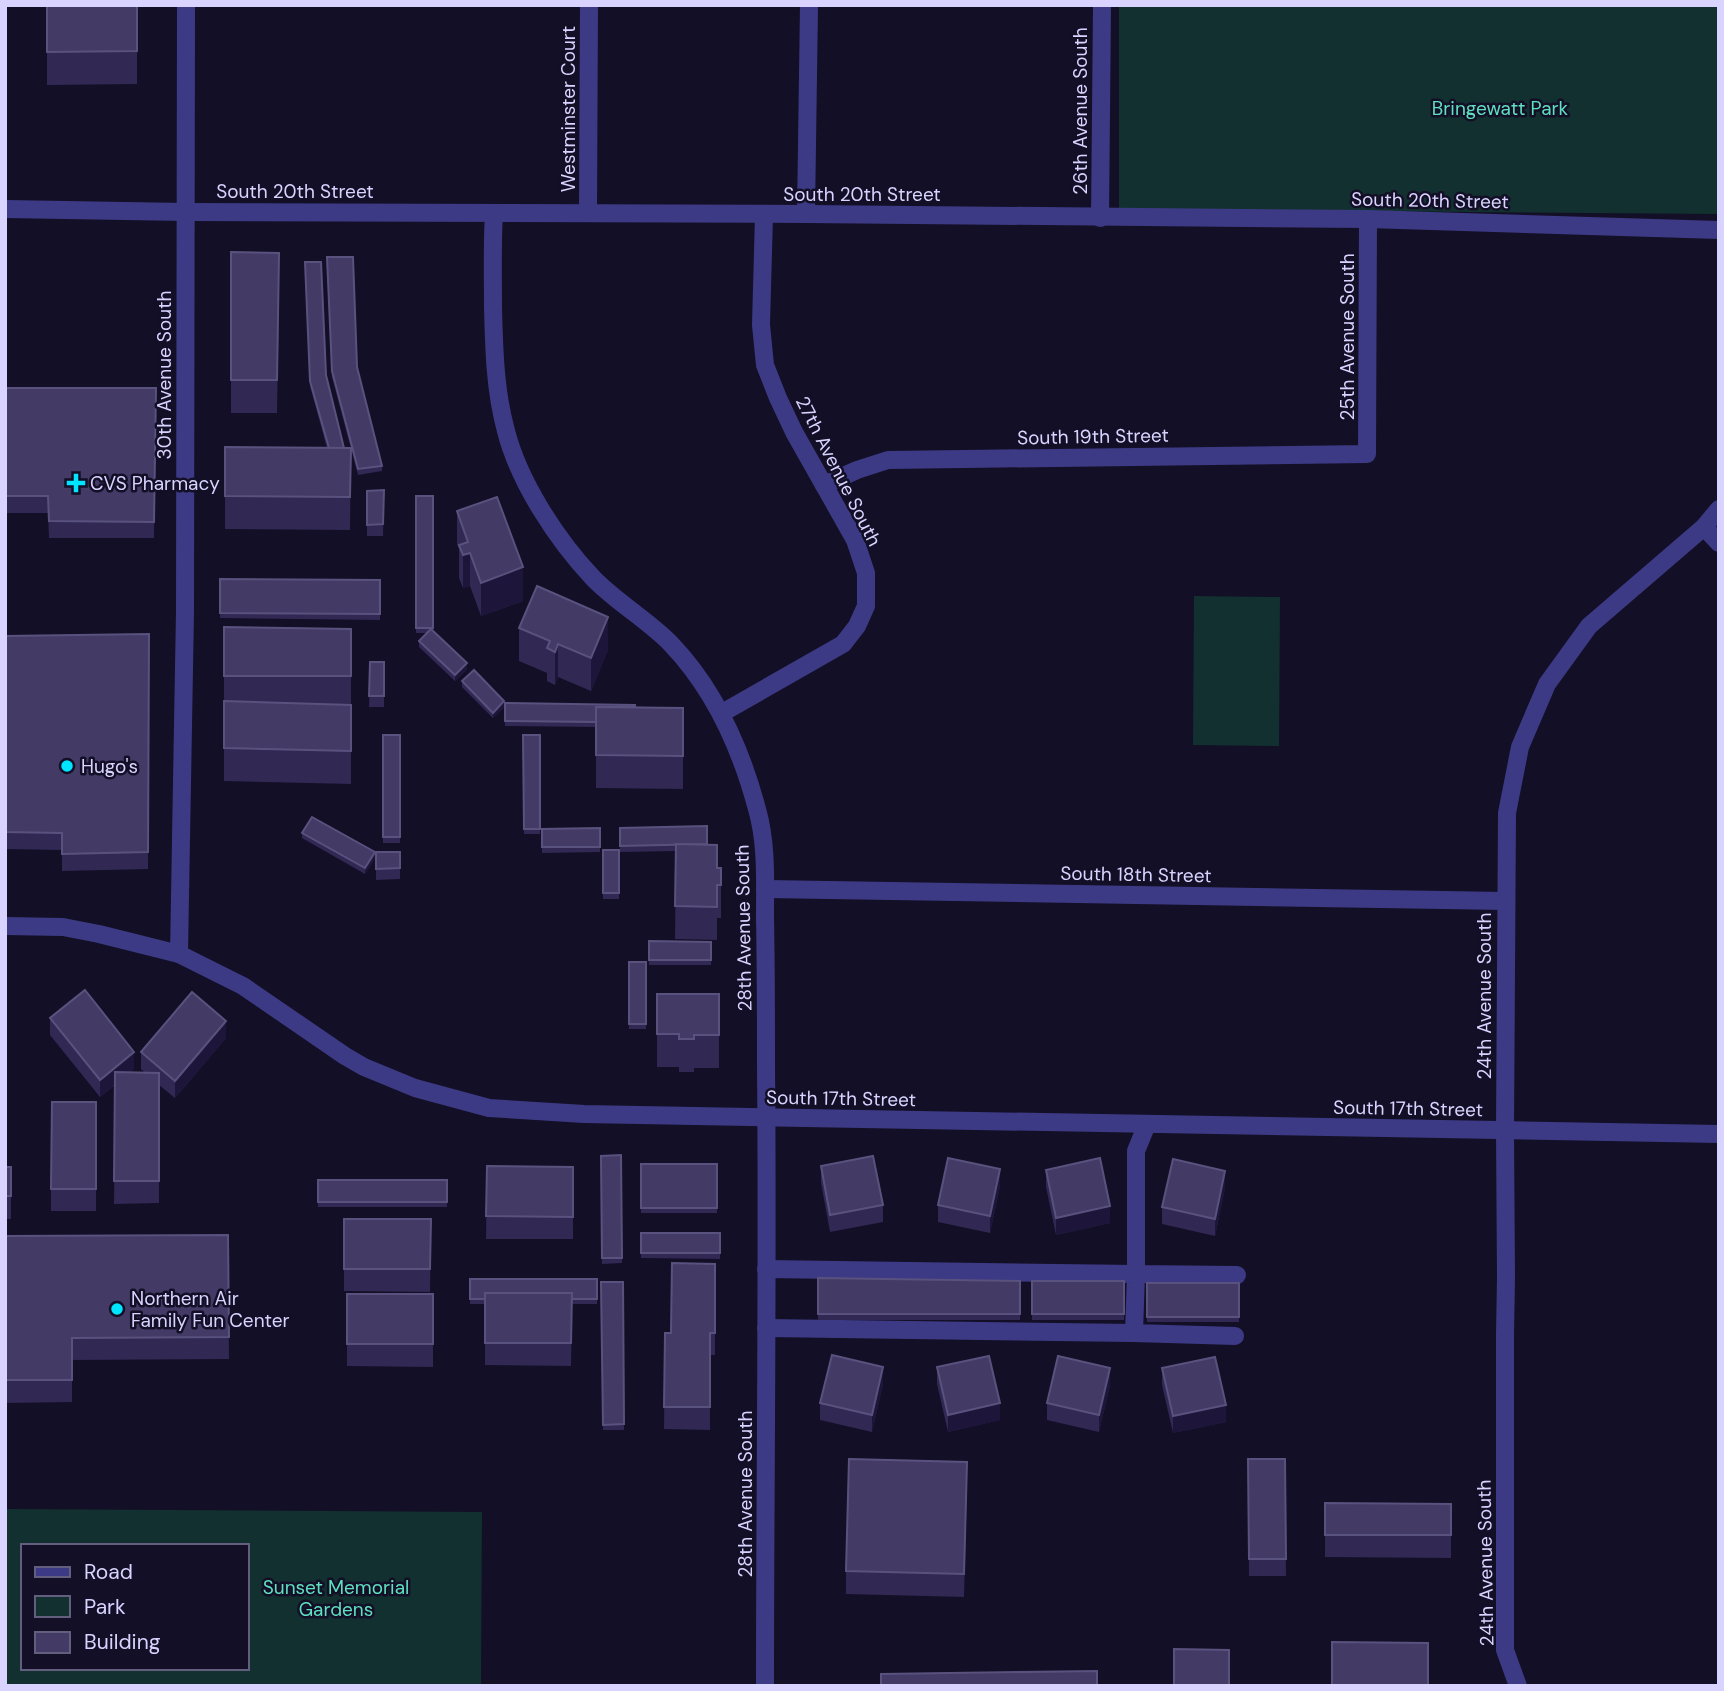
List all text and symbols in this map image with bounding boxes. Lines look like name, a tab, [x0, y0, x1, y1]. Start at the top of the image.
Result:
street label: Westminster Court	[556, 26, 581, 192]
street label: 26th Avenue South	[1068, 27, 1093, 195]
park label: Bringewatt Park	[1432, 96, 1569, 121]
street label: South 20th Street	[216, 179, 374, 204]
street label: South 20th Street	[783, 182, 941, 207]
street label: South 20th Street	[1351, 187, 1509, 214]
street label: 25th Avenue South	[1335, 253, 1360, 421]
street label: 30th Avenue South	[152, 291, 177, 459]
street label: 27th Avenue South	[790, 392, 887, 551]
street label: South 19th Street	[1017, 423, 1169, 450]
place label: CVS Pharmacy	[90, 471, 220, 496]
marker: CVS Pharmacy	[68, 475, 84, 491]
place label: Hugo's	[81, 754, 138, 779]
marker: Hugo's	[59, 758, 75, 774]
street label: 28th Avenue South	[730, 844, 757, 1012]
street label: South 18th Street	[1060, 861, 1212, 888]
street label: 24th Avenue South	[1472, 913, 1497, 1079]
street label: South 17th Street	[766, 1085, 916, 1112]
street label: South 17th Street	[1333, 1095, 1483, 1122]
place label: Northern Air Family Fun Center	[131, 1286, 290, 1333]
marker: Northern Air Family Fun Center	[109, 1301, 125, 1317]
street label: 28th Avenue South	[733, 1411, 758, 1577]
street label: 24th Avenue South	[1472, 1479, 1499, 1647]
legend	[21, 1544, 248, 1670]
text: Road	[84, 1558, 133, 1586]
park label: Sunset Memorial Gardens	[263, 1575, 409, 1622]
text: Park	[84, 1593, 126, 1621]
text: Building	[84, 1628, 161, 1656]

